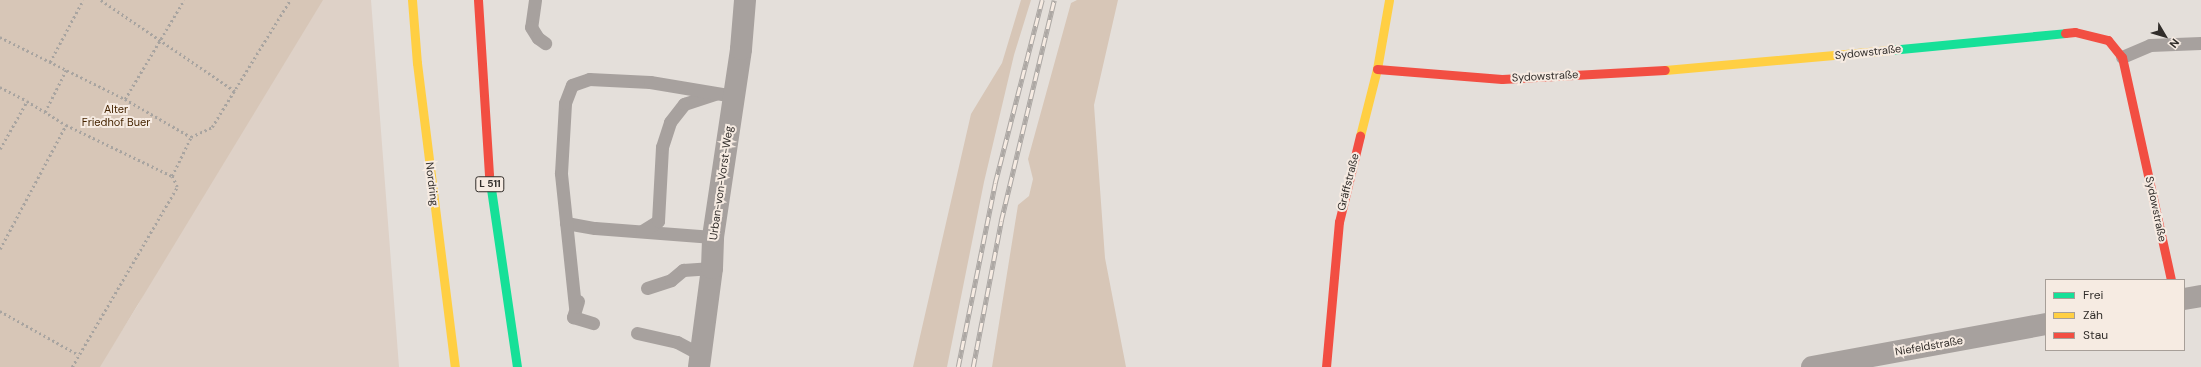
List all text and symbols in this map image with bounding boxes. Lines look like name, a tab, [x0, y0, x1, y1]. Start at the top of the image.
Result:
north arrow	[2145, 16, 2185, 56]
text: N	[2166, 36, 2182, 51]
street label: Sydowstraße	[1834, 42, 1902, 62]
street label: Sydowstraße	[1511, 68, 1579, 84]
park label: Alter Friedhof Buer	[82, 103, 150, 129]
street label: Urban-von-Vorst-Weg	[706, 125, 736, 241]
street label: Gräffstraße	[1334, 152, 1362, 212]
street label: Nordring	[423, 161, 441, 207]
street label: Sydowstraße	[2143, 175, 2169, 243]
road number: L 511	[475, 176, 505, 192]
legend	[2045, 279, 2185, 351]
text: Frei	[2083, 287, 2103, 303]
text: Zäh	[2083, 307, 2103, 323]
text: Stau	[2083, 327, 2108, 343]
street label: Niefeldstraße	[1894, 334, 1964, 358]

